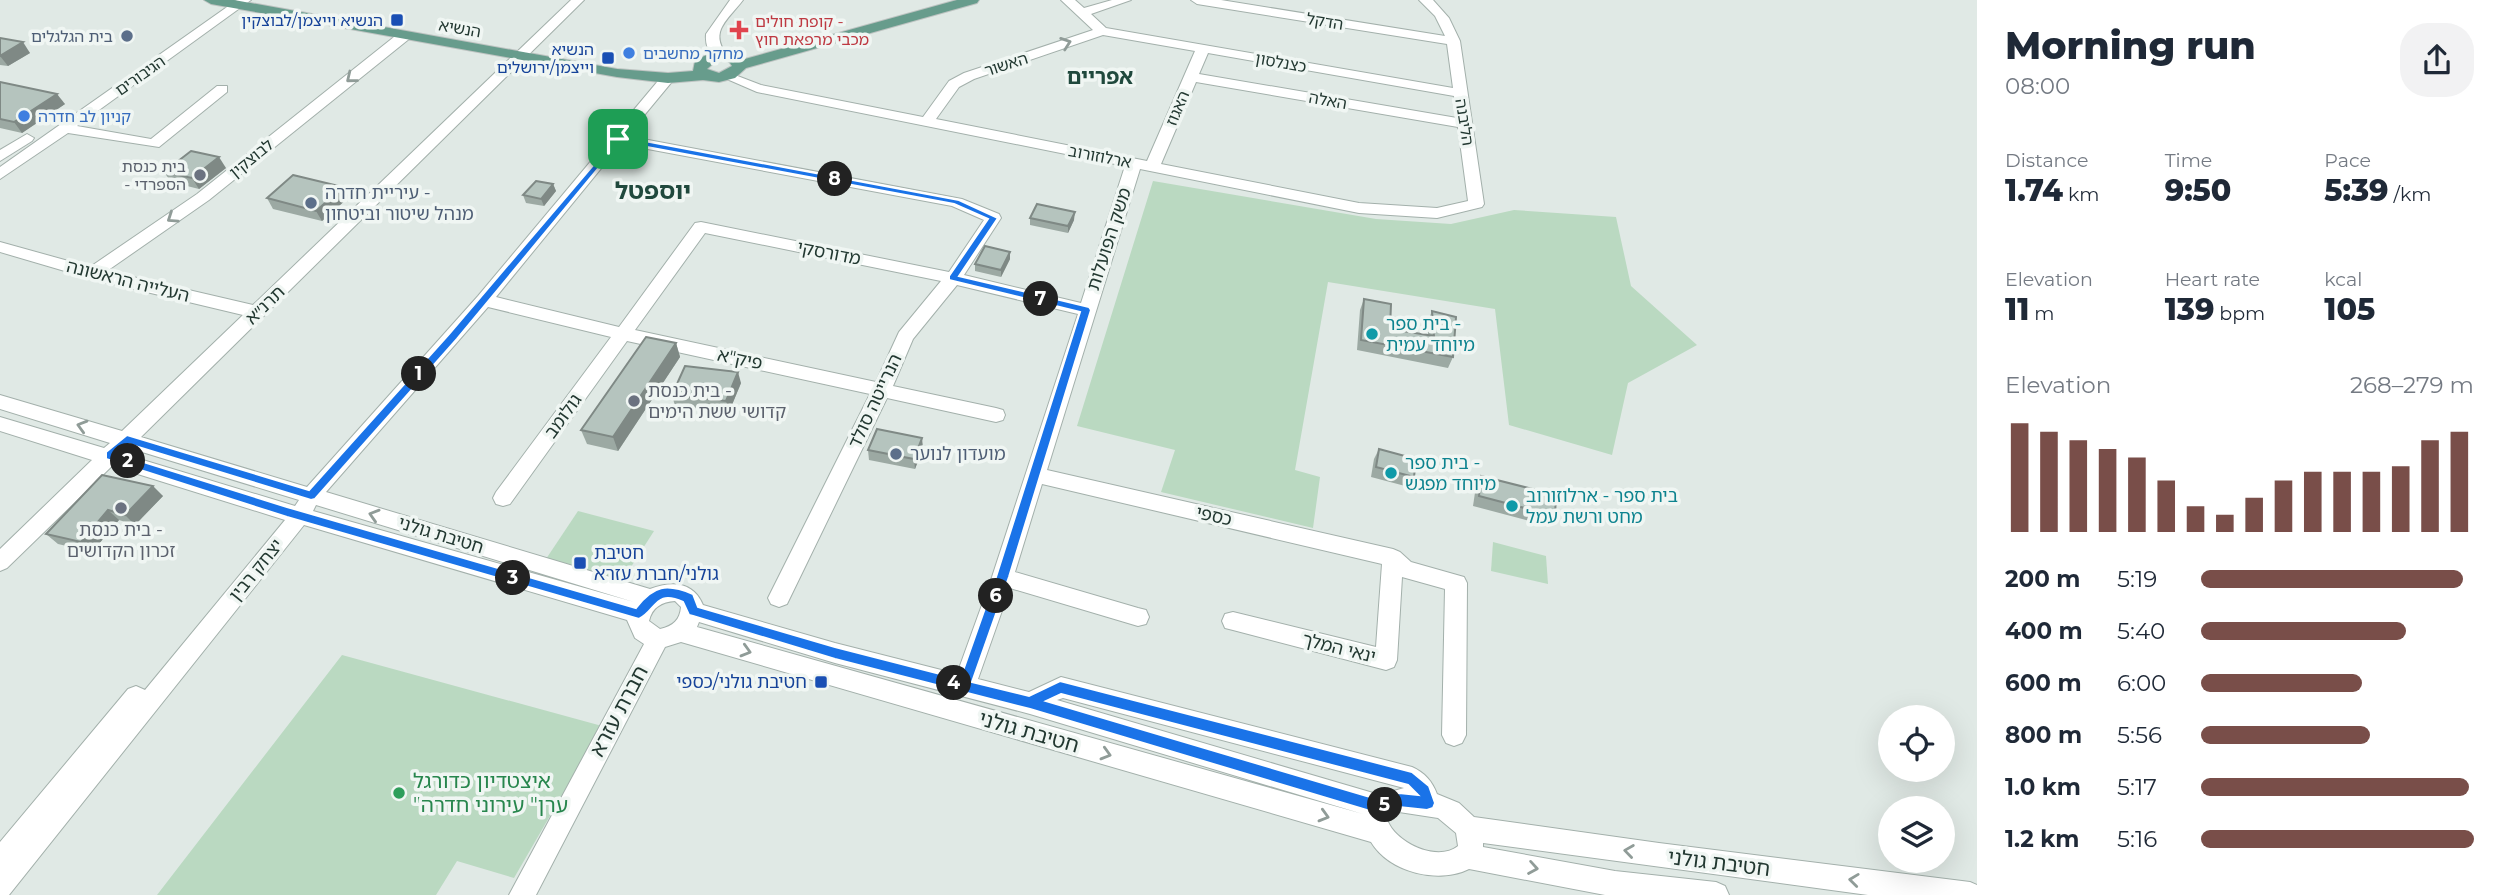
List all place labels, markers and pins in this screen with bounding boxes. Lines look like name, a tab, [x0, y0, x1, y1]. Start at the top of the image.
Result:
place label: הנשיא וייצמן/לבוצקין	[241, 11, 383, 30]
marker: הנשיא וייצמן/לבוצקין	[389, 12, 405, 28]
place label: קופת חולים - מכבי מרפאת חוץ	[755, 12, 869, 49]
marker: קופת חולים - מכבי מרפאת חוץ	[729, 20, 749, 40]
place label: בית הגלגלים	[31, 27, 113, 46]
marker: בית הגלגלים	[119, 28, 135, 44]
place label: הנשיא וייצמן/ירושלים	[497, 40, 594, 77]
place label: מחקר מחשבים	[643, 44, 744, 63]
marker: מחקר מחשבים	[621, 45, 637, 61]
marker: הנשיא וייצמן/ירושלים	[600, 50, 616, 66]
place label: קניון לב חדרה	[38, 107, 131, 126]
marker: קניון לב חדרה	[16, 108, 32, 124]
pin	[588, 109, 648, 169]
place label: בית כנסת - הספרדי	[122, 157, 186, 194]
pin: 8	[818, 162, 852, 196]
marker: בית כנסת - הספרדי	[192, 167, 208, 183]
place label: עיריית חדרה - מנהל שיטור וביטחון	[325, 182, 474, 225]
marker: עיריית חדרה - מנהל שיטור וביטחון	[303, 195, 319, 211]
pin: 7	[1024, 282, 1058, 316]
place label: בית ספר - מיוחד עמית	[1386, 313, 1475, 356]
marker: בית ספר - מיוחד עמית	[1364, 326, 1380, 342]
pin: 1	[402, 356, 436, 392]
place label: בית כנסת - קדושי ששת הימים	[648, 380, 786, 423]
marker: בית כנסת - קדושי ששת הימים	[626, 393, 642, 409]
place label: מועדון לנוער	[910, 443, 1006, 465]
pin: 2	[110, 444, 146, 478]
marker: מועדון לנוער	[888, 446, 904, 462]
place label: בית ספר - מיוחד מפגש	[1405, 452, 1496, 495]
marker: בית ספר - מיוחד מפגש	[1383, 465, 1399, 481]
place label: בית ספר - ארלוזורוב מחט ורשת עמל	[1526, 485, 1678, 528]
marker: בית ספר - ארלוזורוב מחט ורשת עמל	[1504, 498, 1520, 514]
marker: בית כנסת - זכרון הקדושים	[113, 500, 129, 516]
place label: בית כנסת - זכרון הקדושים	[67, 519, 175, 562]
place label: חטיבת גולני/חברת עזרא	[594, 542, 719, 585]
marker: חטיבת גולני/חברת עזרא	[572, 555, 588, 571]
pin: 3	[496, 560, 530, 596]
pin: 6	[978, 578, 1014, 614]
pin: 4	[936, 666, 972, 700]
place label: חטיבת גולני/כספי	[676, 671, 807, 693]
marker: חטיבת גולני/כספי	[813, 674, 829, 690]
place label: איצטדיון כדורגל "ערן" עירוני חדרה	[413, 768, 568, 817]
marker: איצטדיון כדורגל "ערן" עירוני חדרה	[391, 785, 407, 801]
pin: 5	[1368, 788, 1402, 822]

